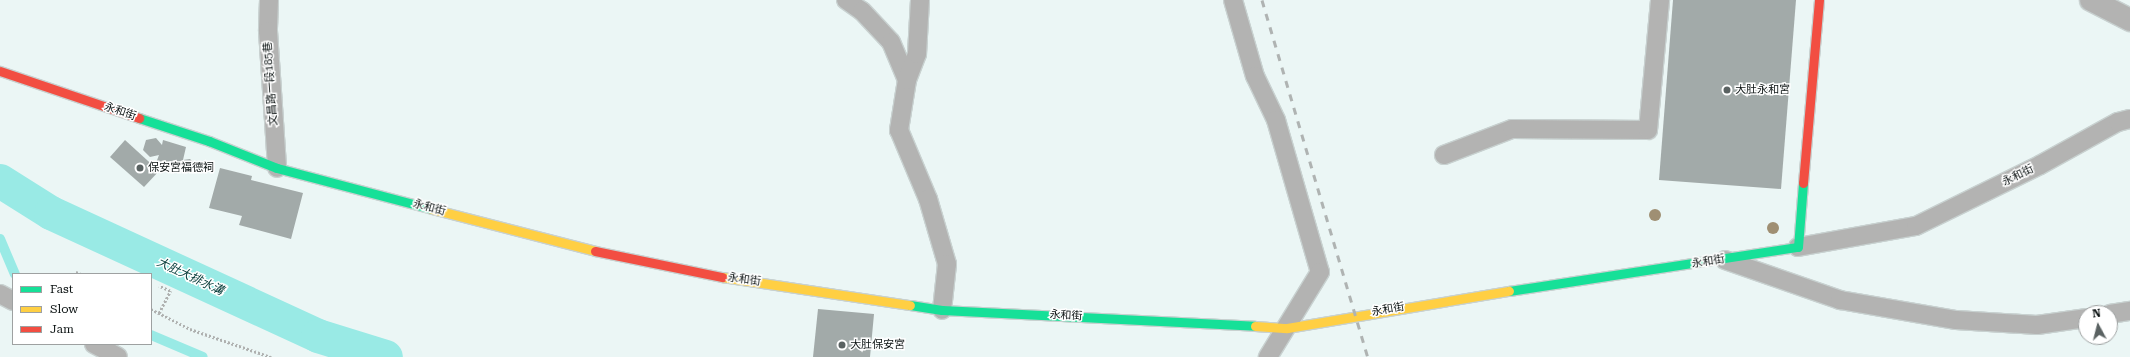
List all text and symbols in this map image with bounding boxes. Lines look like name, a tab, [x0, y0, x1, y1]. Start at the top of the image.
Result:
street label: 文昌路一段185巷	[261, 41, 281, 127]
place label: 大肚永和宮	[1735, 83, 1790, 97]
marker: 大肚永和宮	[1722, 85, 1732, 95]
street label: 永和街	[102, 100, 138, 124]
place label: 保安宮福德祠	[148, 161, 214, 175]
marker: 保安宮福德祠	[135, 163, 145, 173]
street label: 永和街	[2000, 163, 2036, 189]
street label: 永和街	[411, 197, 447, 219]
street label: 永和街	[1691, 253, 1725, 271]
water label: 大肚大排水溝	[154, 255, 226, 299]
street label: 永和街	[727, 271, 761, 289]
legend	[12, 273, 152, 345]
text: Fast	[50, 282, 73, 296]
street label: 永和街	[1371, 301, 1405, 319]
text: Slow	[50, 302, 78, 316]
north arrow	[2078, 305, 2118, 345]
text: N	[2092, 307, 2102, 321]
street label: 永和街	[1049, 309, 1083, 323]
text: Jam	[50, 322, 74, 336]
place label: 大肚保安宮	[850, 338, 905, 352]
marker: 大肚保安宮	[837, 340, 847, 350]

